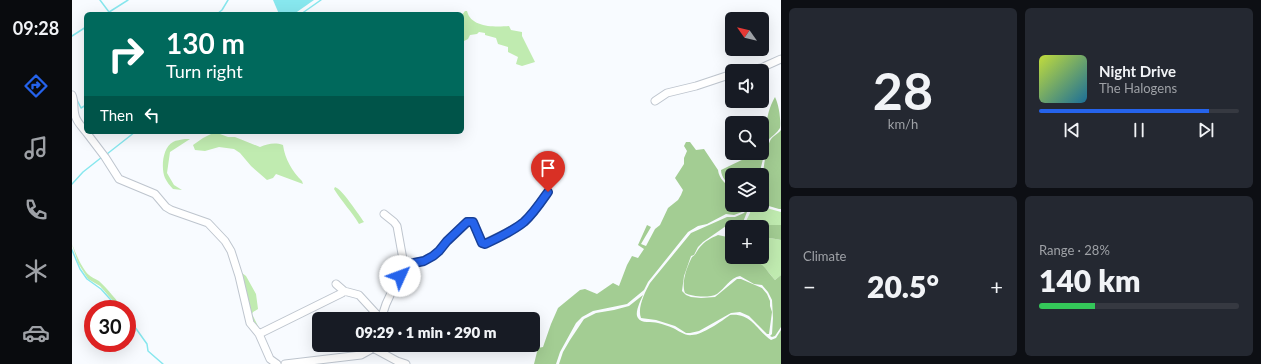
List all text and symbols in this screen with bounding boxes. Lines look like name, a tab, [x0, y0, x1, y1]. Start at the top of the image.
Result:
north arrow	[725, 12, 769, 56]
map controls	[725, 12, 769, 264]
text: 09:28	[13, 17, 59, 39]
text: 130 m	[166, 26, 245, 60]
icon: right	[100, 28, 152, 80]
text: 28	[873, 59, 933, 121]
text: Turn right	[166, 60, 243, 82]
text: Night Drive	[1099, 62, 1176, 80]
button: sound	[725, 64, 769, 108]
icon: directions	[22, 72, 50, 100]
text: The Halogens	[1099, 80, 1177, 96]
icon: left	[141, 104, 163, 126]
text: Then	[100, 106, 133, 124]
button: search	[725, 116, 769, 160]
text: km/h	[888, 116, 918, 132]
icon: previous	[1061, 119, 1083, 141]
icon: pause	[1128, 119, 1150, 141]
icon: next	[1195, 119, 1217, 141]
icon: music	[22, 134, 50, 162]
pin	[531, 151, 565, 192]
icon: arrive	[537, 157, 559, 179]
button: layers	[725, 168, 769, 212]
icon: phone	[22, 196, 50, 224]
button: +	[725, 220, 769, 264]
text: Range · 28%	[1039, 242, 1110, 258]
text: Climate	[803, 248, 846, 264]
position arrow	[379, 255, 421, 297]
icon: climate	[22, 257, 50, 285]
text: 140 km	[1039, 262, 1140, 298]
text: 20.5°	[867, 268, 939, 304]
text: −	[803, 273, 816, 300]
text: +	[990, 273, 1003, 300]
speed limit sign: 30	[84, 300, 136, 352]
icon: car	[22, 319, 50, 347]
text: 09:29 · 1 min · 290 m	[355, 323, 497, 341]

